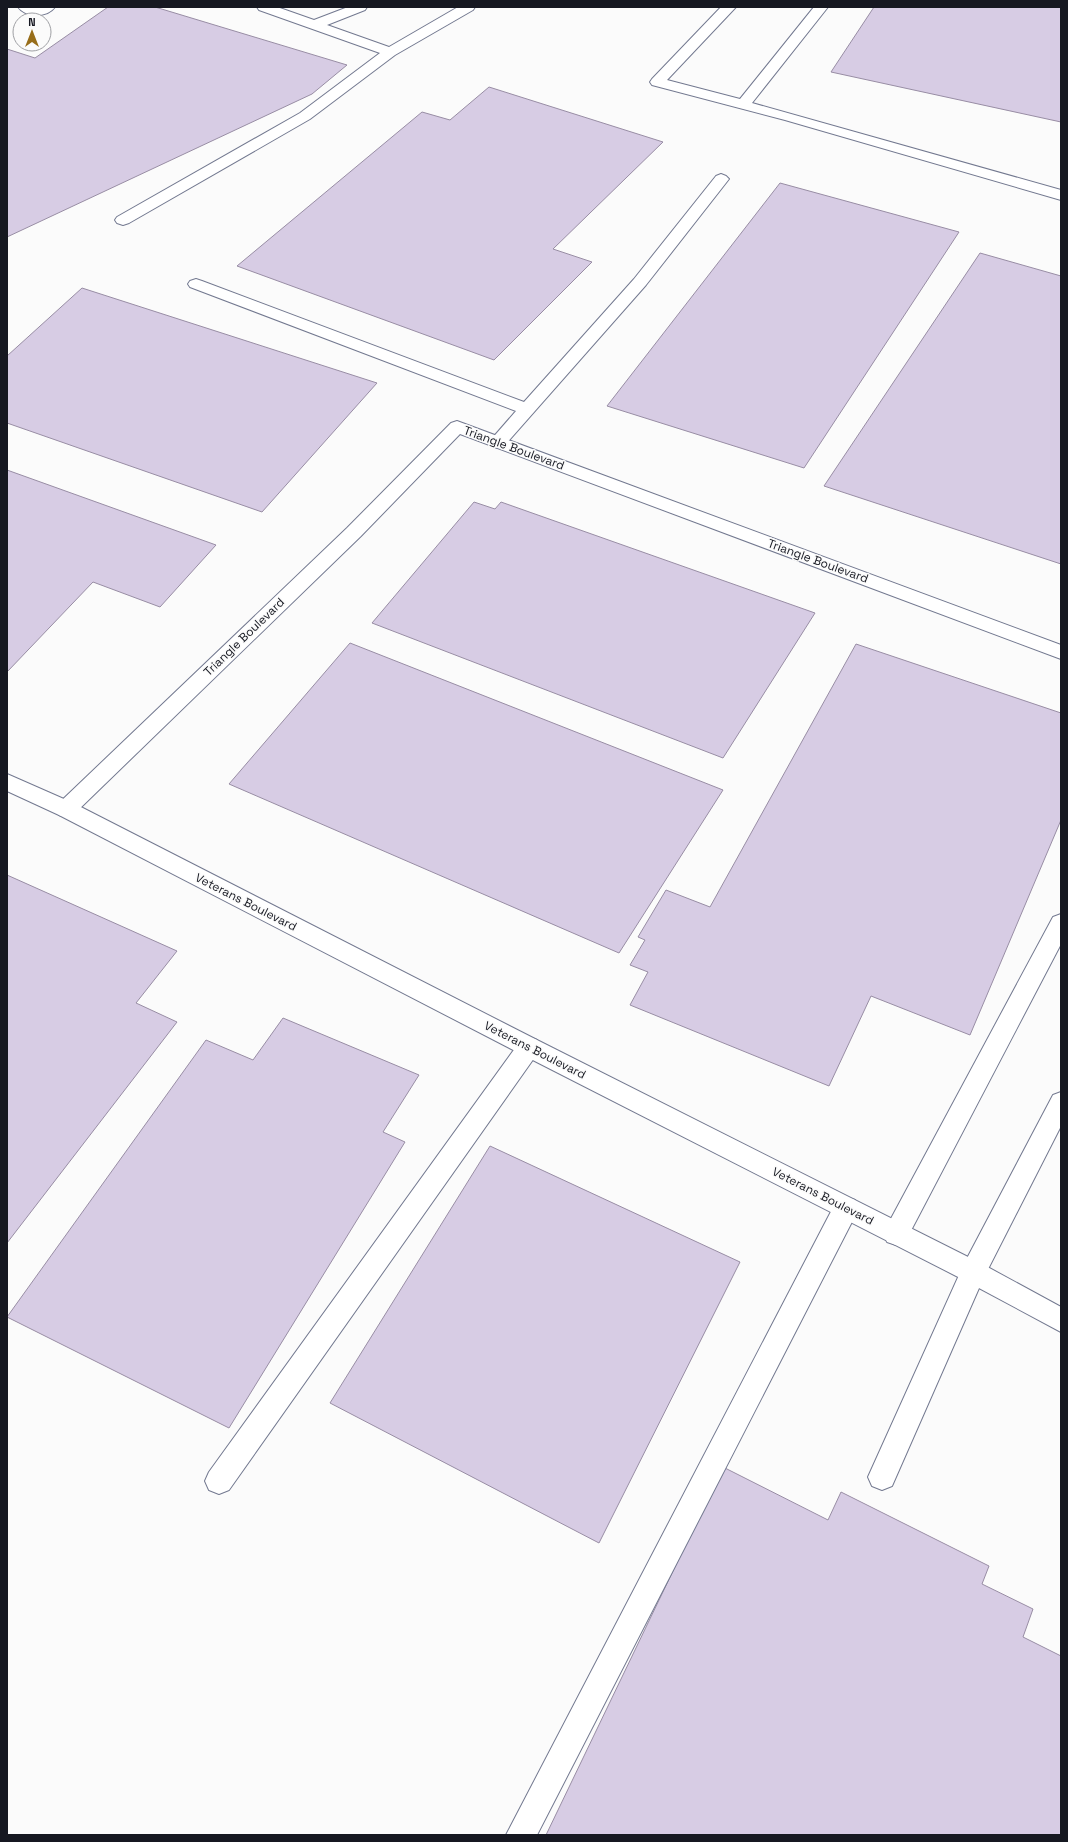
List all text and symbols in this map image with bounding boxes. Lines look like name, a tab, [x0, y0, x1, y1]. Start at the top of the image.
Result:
north arrow	[12, 12, 52, 52]
text: N	[28, 15, 36, 29]
street label: Triangle Boulevard	[461, 422, 567, 474]
street label: Triangle Boulevard	[765, 535, 871, 587]
street label: Triangle Boulevard	[200, 594, 288, 680]
street label: Veterans Boulevard	[192, 869, 300, 935]
street label: Veterans Boulevard	[481, 1017, 589, 1083]
street label: Veterans Boulevard	[769, 1163, 877, 1229]

